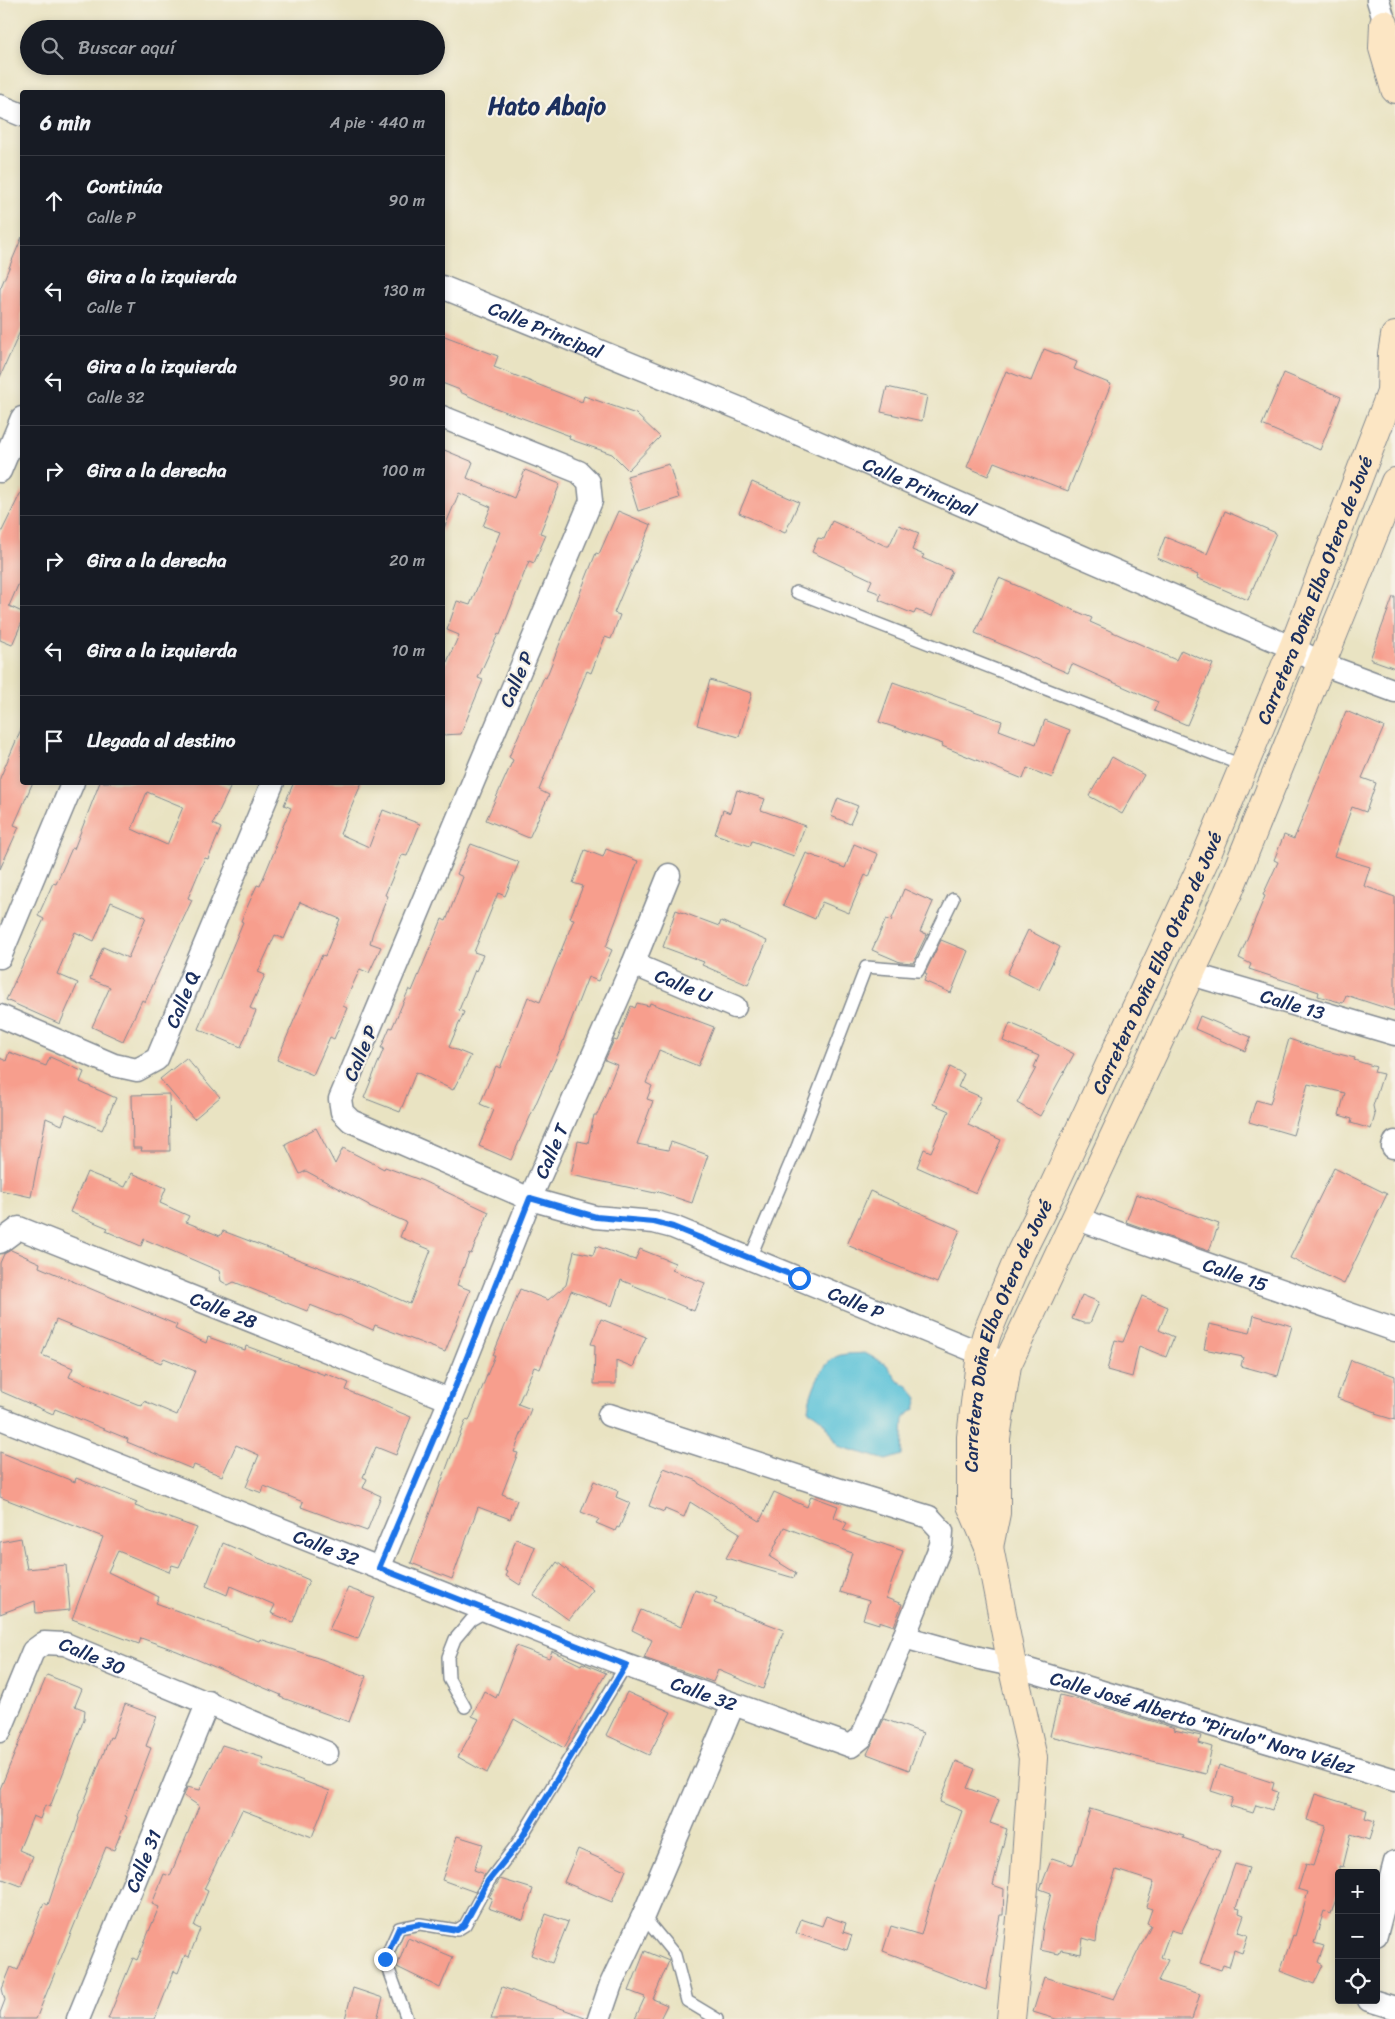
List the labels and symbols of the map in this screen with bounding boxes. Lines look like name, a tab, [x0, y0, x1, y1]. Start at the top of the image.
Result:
district label: Hato Abajo	[488, 85, 607, 127]
street label: Calle Principal	[483, 292, 608, 368]
street label: Calle Principal	[858, 448, 983, 526]
street label: Carretera Doña Elba Otero de Jové	[1247, 451, 1382, 729]
street label: Calle P	[490, 646, 543, 712]
street label: Carretera Doña Elba Otero de Jové	[1082, 826, 1232, 1100]
street label: Calle U	[650, 959, 718, 1013]
street label: Calle Q	[156, 966, 209, 1033]
street label: Calle 13	[1256, 979, 1329, 1030]
street label: Calle P	[334, 1020, 387, 1086]
street label: Calle T	[525, 1118, 578, 1184]
street label: Carretera Doña Elba Otero de Jové	[955, 1193, 1062, 1472]
street label: Calle 15	[1198, 1248, 1273, 1301]
route start	[788, 1267, 811, 1290]
street label: Calle P	[823, 1276, 889, 1329]
street label: Calle 28	[185, 1282, 262, 1339]
street label: Calle 32	[288, 1520, 364, 1576]
street label: Calle 30	[54, 1627, 131, 1684]
street label: Calle José Alberto "Pirulo" Nora Vélez	[1046, 1661, 1360, 1784]
street label: Calle 32	[666, 1667, 742, 1721]
street label: Calle 31	[116, 1824, 171, 1898]
route end	[374, 1948, 397, 1971]

